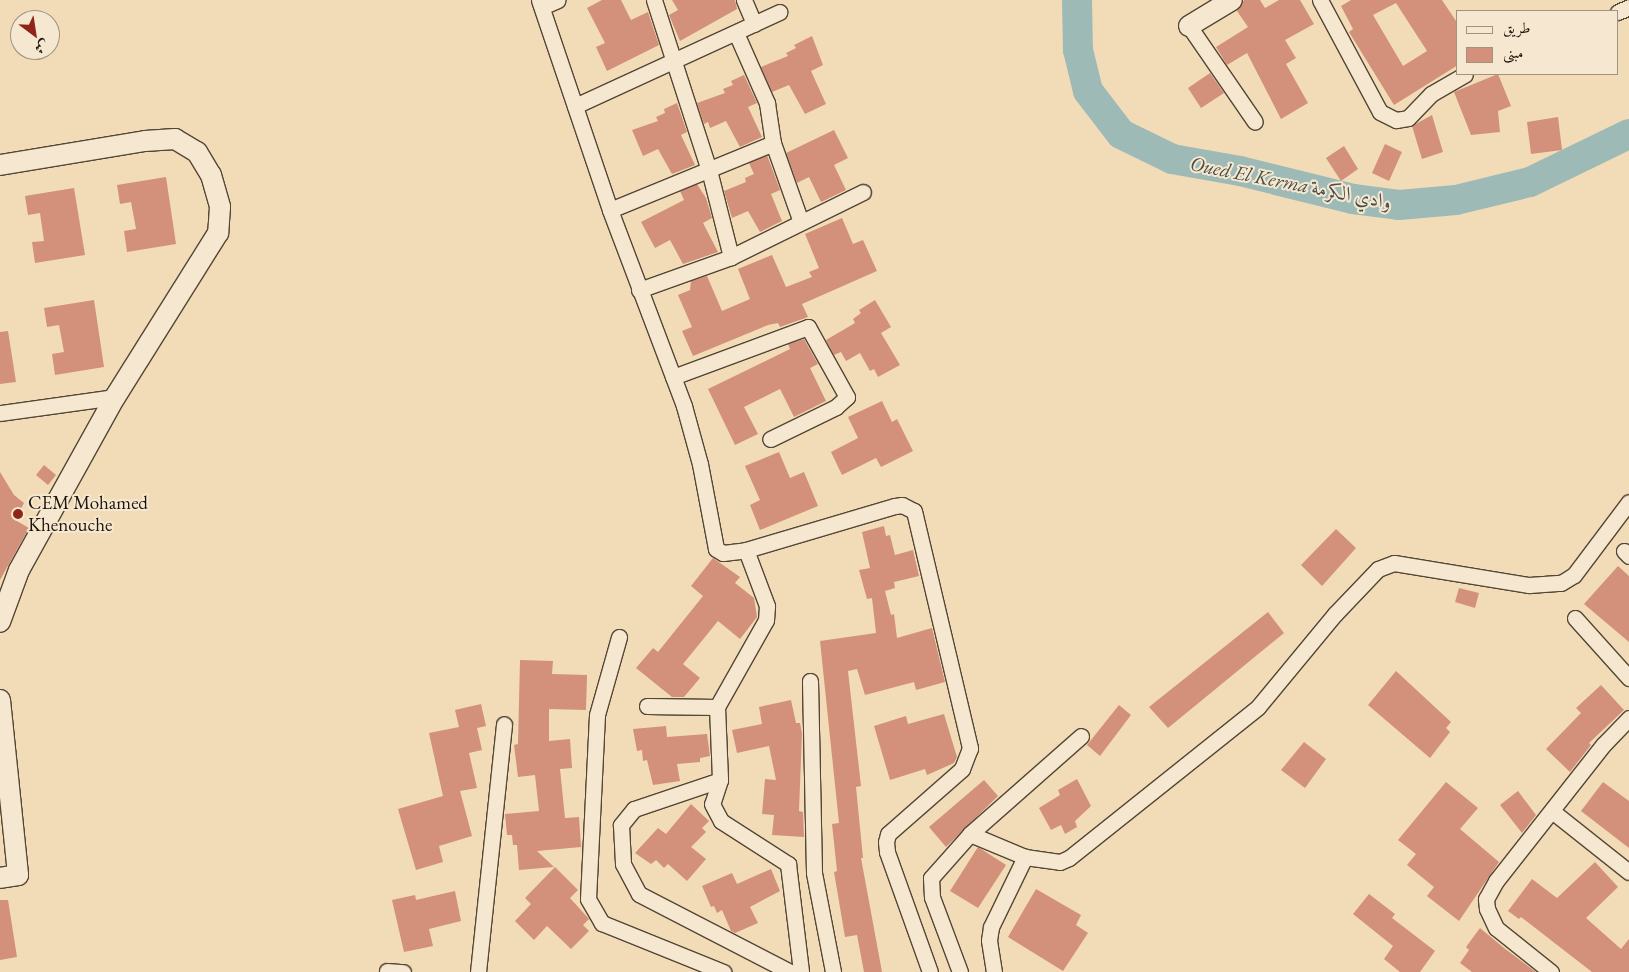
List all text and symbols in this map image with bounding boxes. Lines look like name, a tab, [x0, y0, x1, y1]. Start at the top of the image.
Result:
north arrow	[10, 10, 60, 60]
legend	[1456, 10, 1619, 75]
text: طريق	[1503, 18, 1530, 37]
text: ش	[32, 36, 53, 58]
text: مبنى	[1503, 43, 1523, 62]
water label: Oued El Kerma وادي الكرمة	[1188, 152, 1394, 214]
place label: CEM Mohamed Khenouche	[28, 492, 148, 536]
marker: CEM Mohamed Khenouche	[12, 508, 24, 520]

